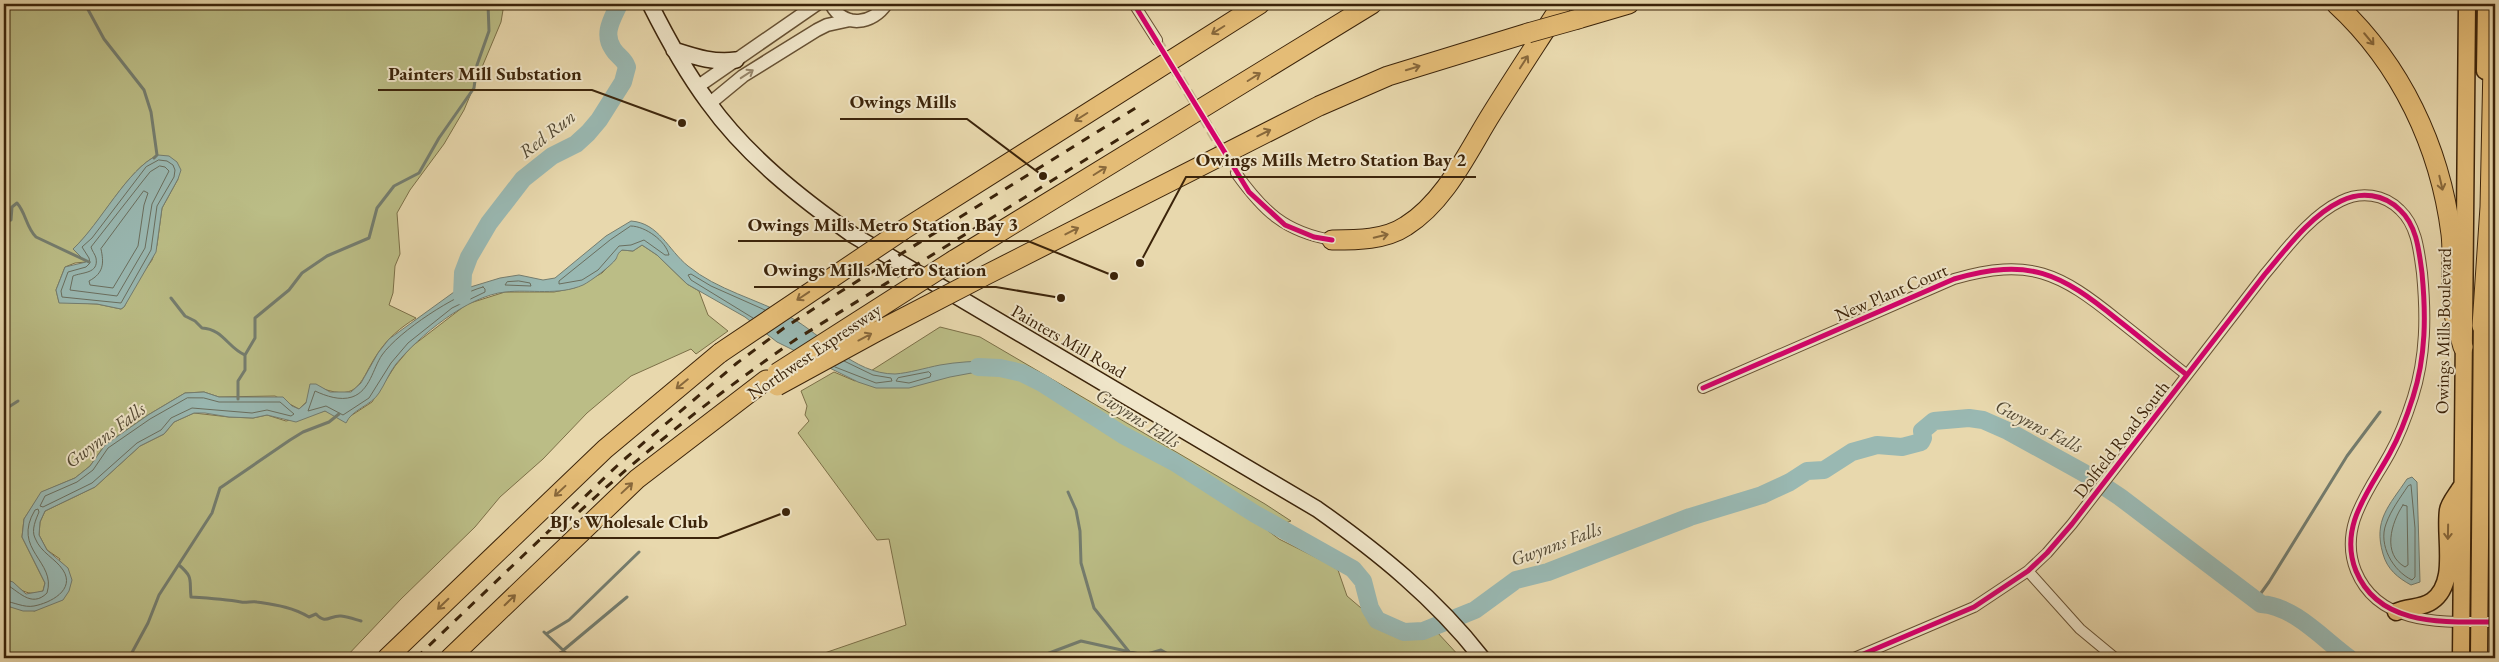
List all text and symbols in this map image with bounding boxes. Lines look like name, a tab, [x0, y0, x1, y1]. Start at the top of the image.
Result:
one-way arrow	[1212, 25, 1226, 35]
one-way arrow	[2363, 33, 2374, 46]
one-way arrow	[1519, 55, 1530, 69]
callout: Painters Mill Substation	[378, 56, 592, 90]
text: Painters Mill Substation	[388, 61, 582, 86]
one-way arrow	[1404, 63, 1420, 73]
one-way arrow	[740, 69, 754, 79]
one-way arrow	[1246, 71, 1260, 81]
callout: Owings Mills	[840, 85, 967, 119]
text: Owings Mills	[850, 89, 956, 114]
water label: Red Run	[513, 104, 581, 164]
one-way arrow	[1075, 112, 1089, 122]
one-way arrow	[1256, 128, 1271, 138]
callout: Owings Mills Metro Station Bay 2	[1186, 143, 1476, 177]
text: Owings Mills Metro Station Bay 2	[1196, 147, 1466, 172]
one-way arrow	[1093, 166, 1107, 176]
one-way arrow	[2437, 175, 2446, 191]
callout: Owings Mills Metro Station Bay 3	[738, 207, 1028, 241]
text: Owings Mills Metro Station Bay 3	[748, 212, 1018, 237]
one-way arrow	[1065, 226, 1080, 236]
one-way arrow	[1372, 230, 1388, 240]
street label: Owings Mills Boulevard	[2430, 247, 2456, 414]
callout: Owings Mills Metro Station	[754, 253, 996, 287]
text: Owings Mills Metro Station	[764, 257, 987, 282]
street label: New Plant Court	[1831, 258, 1951, 326]
one-way arrow	[797, 291, 811, 301]
street label: Northwest Expressway	[743, 298, 885, 404]
street label: Painters Mill Road	[1007, 299, 1131, 384]
one-way arrow	[858, 332, 873, 342]
street label: Dolfield Road South	[2068, 376, 2174, 502]
one-way arrow	[676, 378, 689, 389]
water label: Gwynns Falls	[1091, 382, 1186, 454]
water label: Gwynns Falls	[1991, 393, 2088, 459]
water label: Gwynns Falls	[60, 396, 151, 474]
one-way arrow	[621, 482, 634, 494]
one-way arrow	[554, 485, 567, 497]
callout: BJ's Wholesale Club	[540, 504, 718, 538]
text: BJ's Wholesale Club	[550, 509, 708, 534]
water label: Gwynns Falls	[1507, 516, 1606, 572]
one-way arrow	[2443, 524, 2452, 540]
one-way arrow	[503, 594, 516, 606]
one-way arrow	[437, 598, 449, 610]

